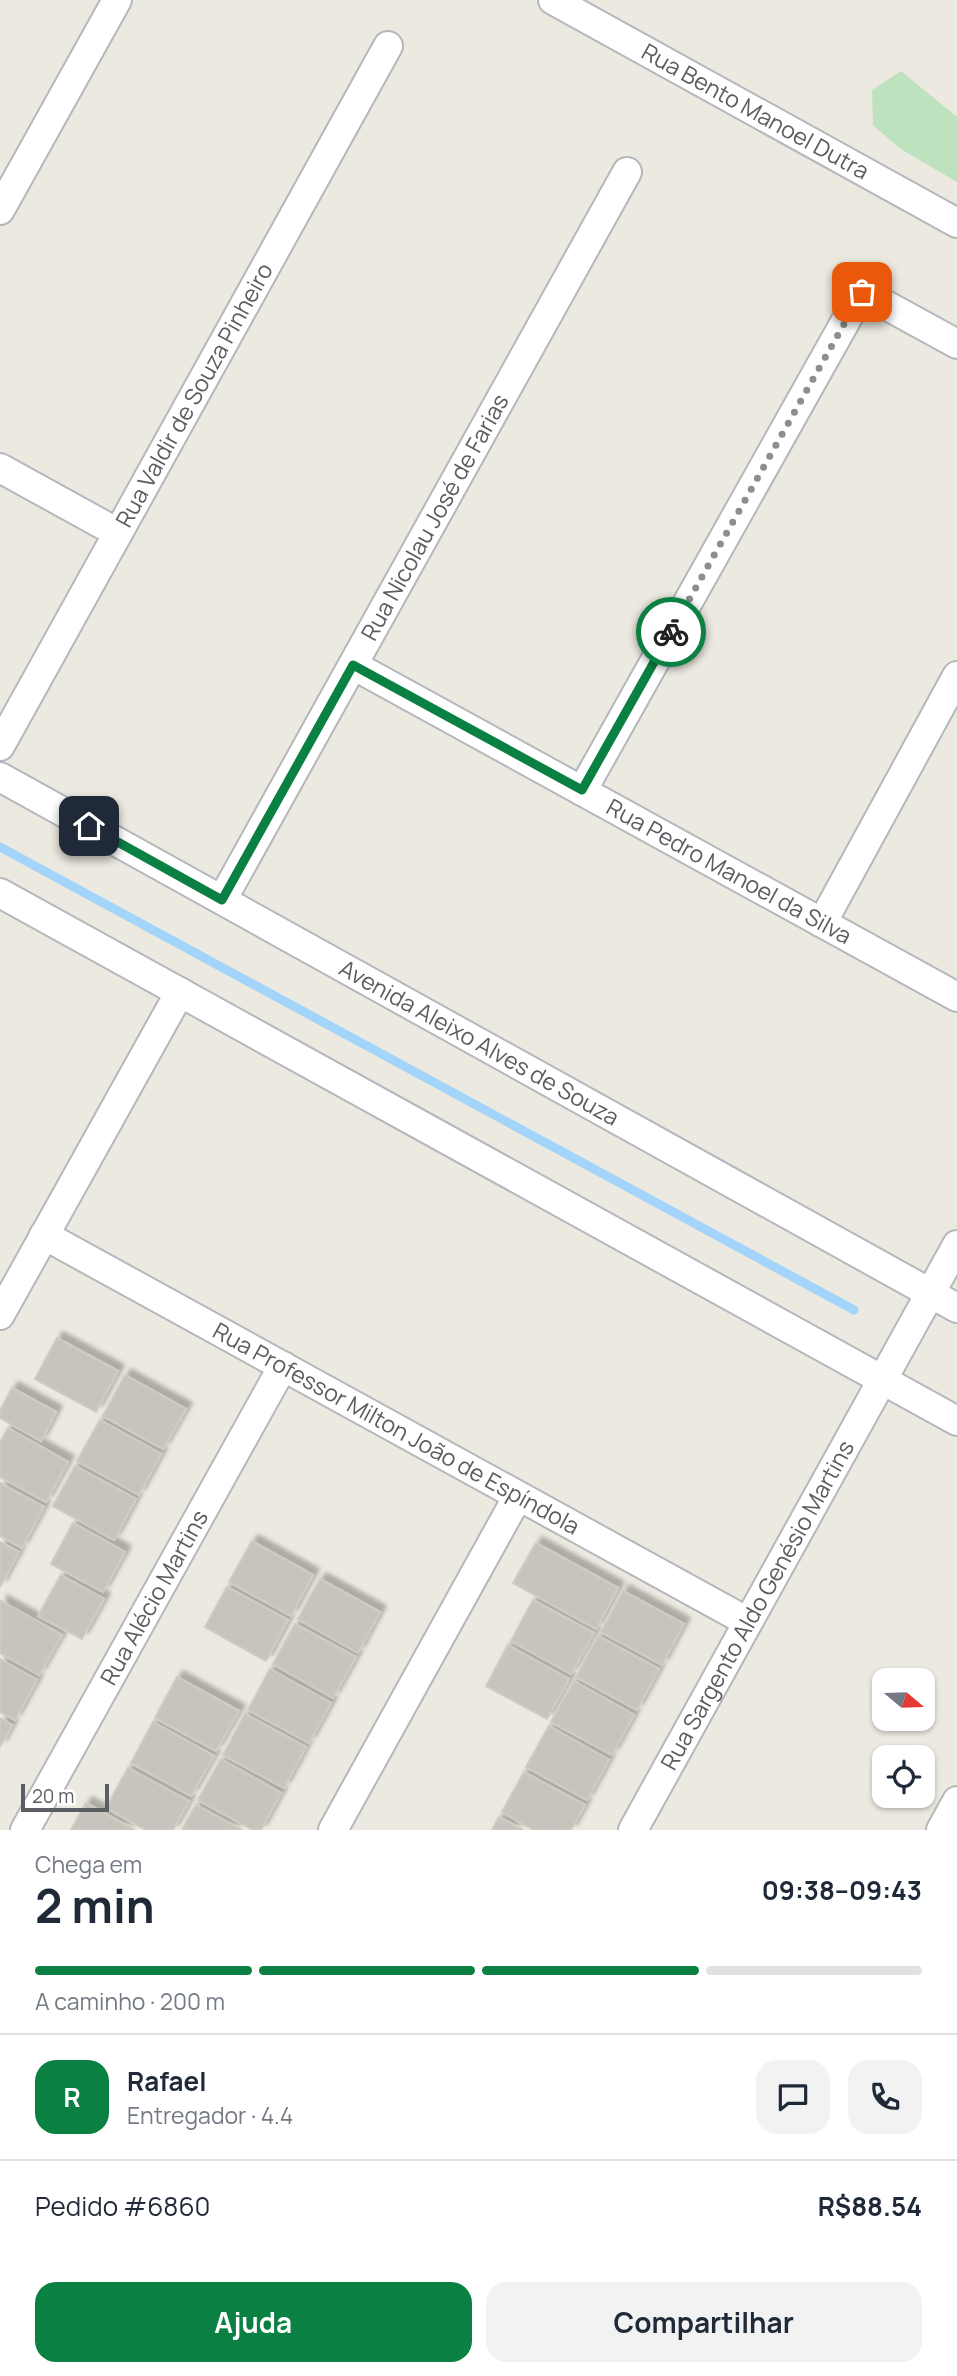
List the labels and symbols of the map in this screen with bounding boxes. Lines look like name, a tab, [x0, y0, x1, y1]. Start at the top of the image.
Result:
street label: Rua Bento Manoel Dutra	[636, 35, 875, 186]
street label: Rua Valdir de Souza Pinheiro	[107, 257, 280, 533]
pin	[832, 262, 892, 322]
street label: Rua Nicolau José de Farias	[353, 388, 516, 646]
courier	[636, 597, 706, 667]
street label: Rua Pedro Manoel da Silva	[601, 790, 858, 951]
pin	[59, 796, 119, 856]
street label: Avenida Aleixo Alves de Souza	[334, 951, 625, 1133]
street label: Rua Professor Milton João de Espíndola	[208, 1314, 586, 1541]
street label: Rua Sargento Aldo Genésio Martins	[652, 1434, 861, 1775]
street label: Rua Alécio Martins	[92, 1504, 215, 1690]
north arrow	[872, 1668, 934, 1731]
scale bar	[21, 1781, 108, 1813]

